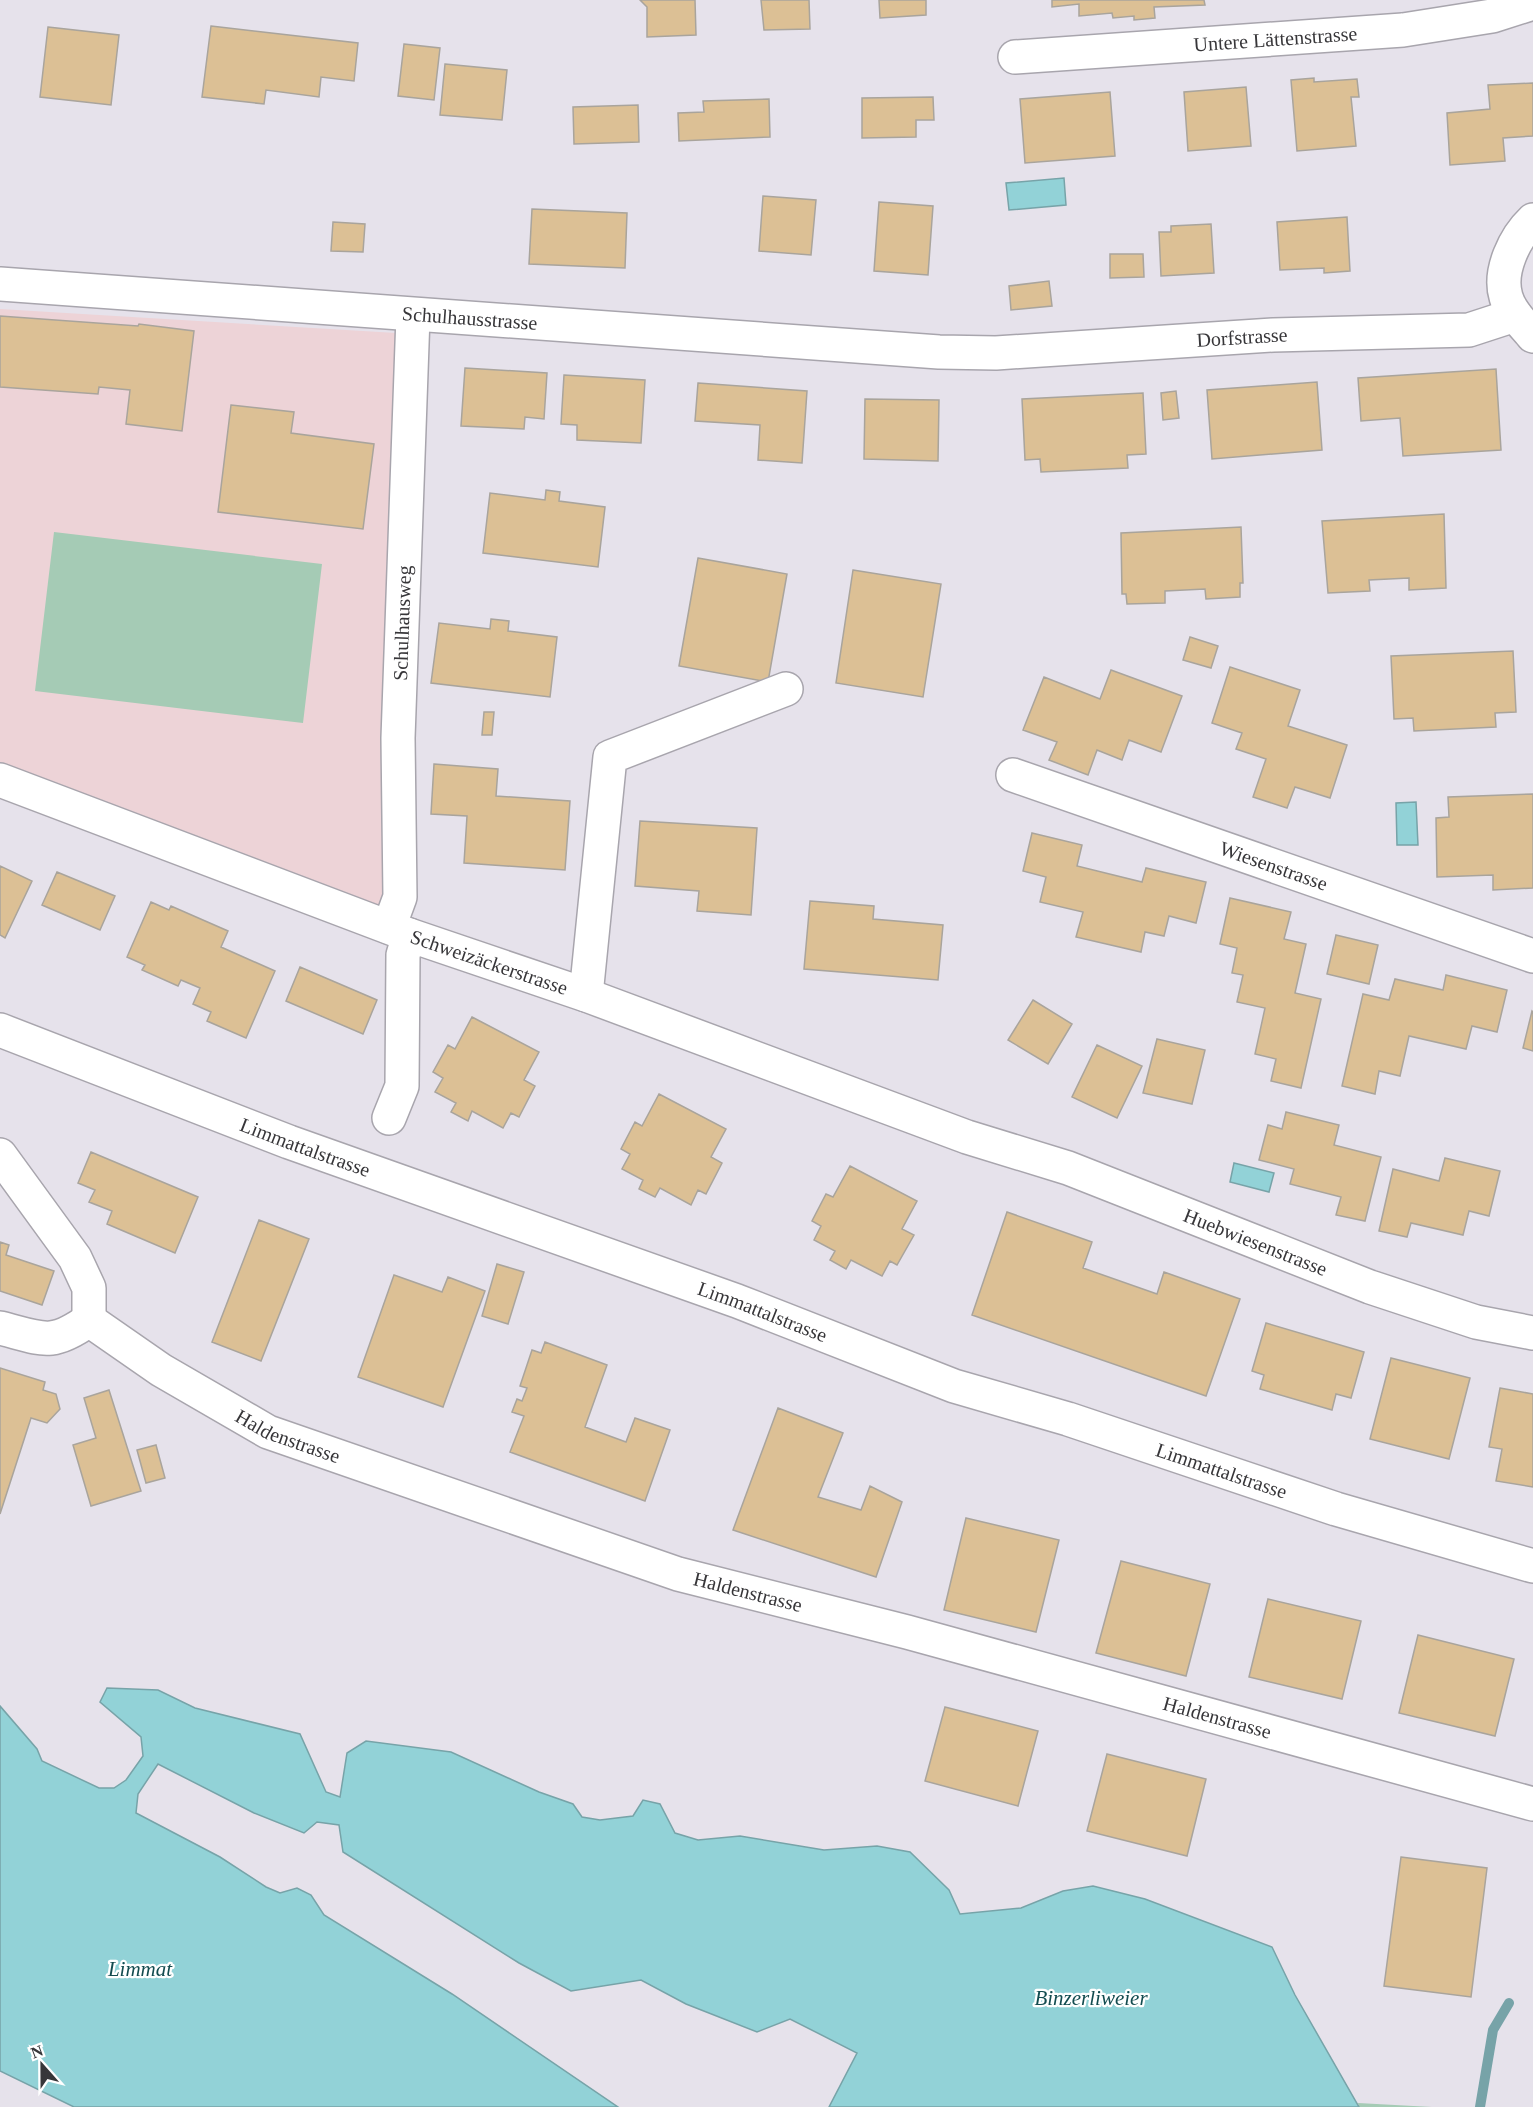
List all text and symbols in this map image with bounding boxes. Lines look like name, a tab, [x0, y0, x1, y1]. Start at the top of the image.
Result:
street label: Untere Lättenstrasse	[1193, 22, 1358, 56]
street label: Schulhausstrasse	[401, 302, 538, 334]
street label: Dorfstrasse	[1196, 324, 1288, 351]
street label: Schulhausweg	[389, 565, 416, 681]
street label: Wiesenstrasse	[1217, 837, 1331, 895]
street label: Schweizäckerstrasse	[408, 925, 571, 999]
street label: Limmattalstrasse	[237, 1113, 373, 1181]
street label: Huebwiesenstrasse	[1181, 1204, 1330, 1280]
street label: Limmattalstrasse	[695, 1277, 831, 1346]
street label: Haldenstrasse	[232, 1405, 343, 1467]
street label: Limmattalstrasse	[1153, 1438, 1290, 1503]
street label: Haldenstrasse	[691, 1567, 805, 1616]
street label: Haldenstrasse	[1161, 1692, 1274, 1743]
water label: Limmat	[107, 1957, 173, 1981]
water label: Binzerliweier	[1034, 1986, 1148, 2010]
north arrow	[12, 2035, 72, 2095]
text: N	[28, 2041, 46, 2061]

